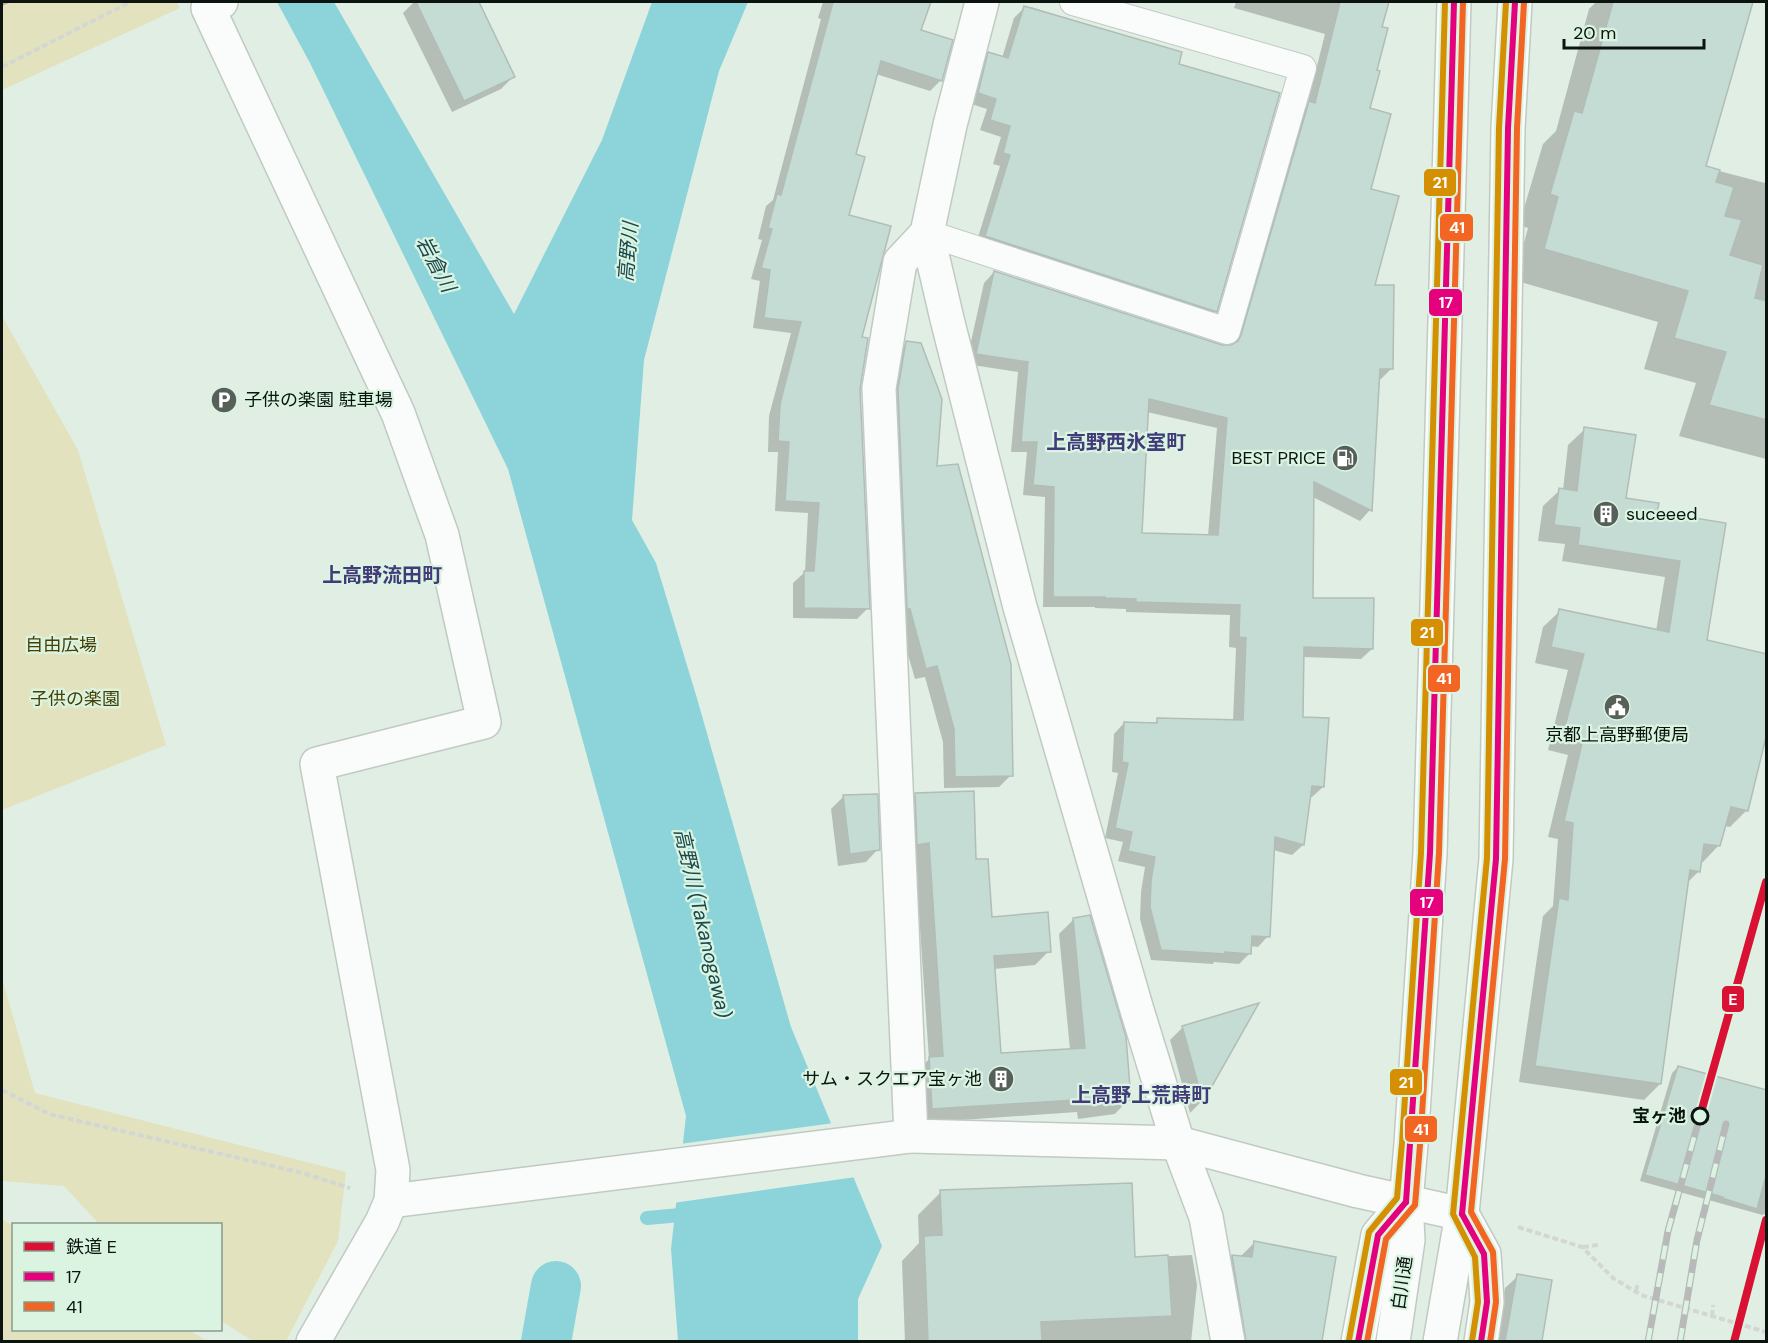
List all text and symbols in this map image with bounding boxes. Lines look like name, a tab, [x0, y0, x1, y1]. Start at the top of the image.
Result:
scale bar	[1564, 12, 1704, 50]
text: 20 m	[1573, 21, 1616, 45]
line badge: 21	[1423, 168, 1457, 197]
text: 21	[1432, 172, 1448, 193]
line badge: 41	[1439, 213, 1474, 242]
text: 41	[1449, 217, 1465, 238]
water label: 高野川	[612, 219, 644, 283]
water label: 岩倉川	[410, 231, 463, 298]
line badge: 17	[1428, 288, 1463, 317]
text: 17	[1439, 292, 1454, 313]
parking icon: 子供の楽園 駐車場	[209, 385, 239, 415]
place label: 子供の楽園 駐車場	[244, 388, 393, 412]
district label: 上高野西氷室町	[1046, 429, 1186, 455]
fuel station icon: BEST PRICE	[1330, 443, 1360, 473]
place label: BEST PRICE	[1232, 446, 1326, 470]
building icon: suceeed	[1591, 499, 1621, 529]
place label: suceeed	[1626, 502, 1698, 526]
district label: 上高野流田町	[322, 562, 442, 588]
line badge: 21	[1410, 618, 1444, 647]
text: 21	[1419, 622, 1435, 643]
park label: 自由広場	[25, 633, 97, 657]
line badge: 41	[1427, 664, 1461, 693]
text: 41	[1436, 668, 1452, 689]
park label: 子供の楽園	[30, 687, 120, 711]
public building icon: 京都上高野郵便局	[1602, 692, 1632, 722]
place label: 京都上高野郵便局	[1545, 723, 1689, 747]
water label: 高野川 (Takanogawa)	[669, 826, 738, 1021]
line badge: 17	[1409, 888, 1444, 917]
text: 17	[1420, 892, 1435, 913]
line badge: E	[1721, 985, 1745, 1013]
text: E	[1728, 989, 1738, 1010]
building icon: サム・スクエア宝ヶ池	[986, 1064, 1016, 1094]
place label: サム・スクエア宝ヶ池	[802, 1067, 982, 1091]
line badge: 21	[1389, 1068, 1423, 1096]
text: 21	[1398, 1072, 1414, 1093]
district label: 上高野上荒蒔町	[1071, 1082, 1211, 1108]
place label: 宝ヶ池	[1632, 1104, 1686, 1128]
marker: 宝ヶ池	[1691, 1107, 1709, 1125]
line badge: 41	[1404, 1115, 1438, 1143]
text: 41	[1413, 1119, 1429, 1140]
legend	[12, 1223, 222, 1331]
text: 鉄道 E	[66, 1235, 117, 1259]
street label: 白川通	[1386, 1255, 1418, 1311]
text: 17	[66, 1265, 81, 1289]
text: 41	[66, 1295, 83, 1319]

